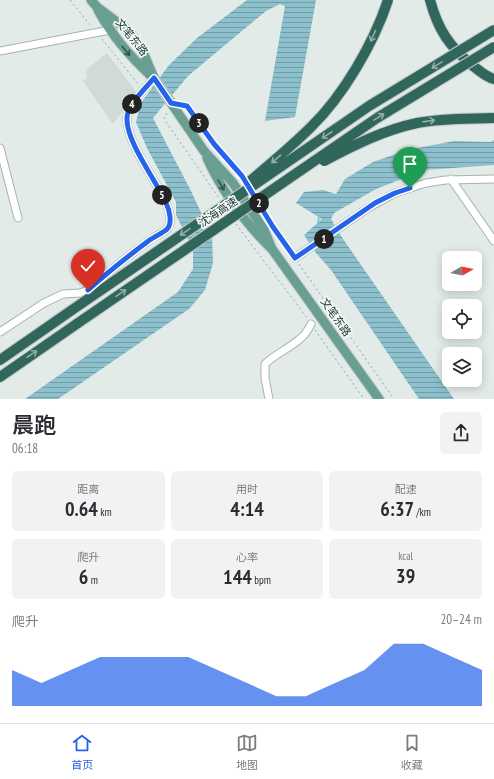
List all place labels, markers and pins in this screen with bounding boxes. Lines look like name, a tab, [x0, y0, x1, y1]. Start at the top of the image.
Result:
pin: 4	[122, 94, 142, 114]
pin: 3	[189, 113, 209, 133]
pin	[393, 147, 427, 188]
pin: 5	[152, 185, 172, 205]
pin: 2	[249, 193, 269, 213]
pin: 1	[314, 229, 334, 249]
pin	[71, 249, 105, 290]

